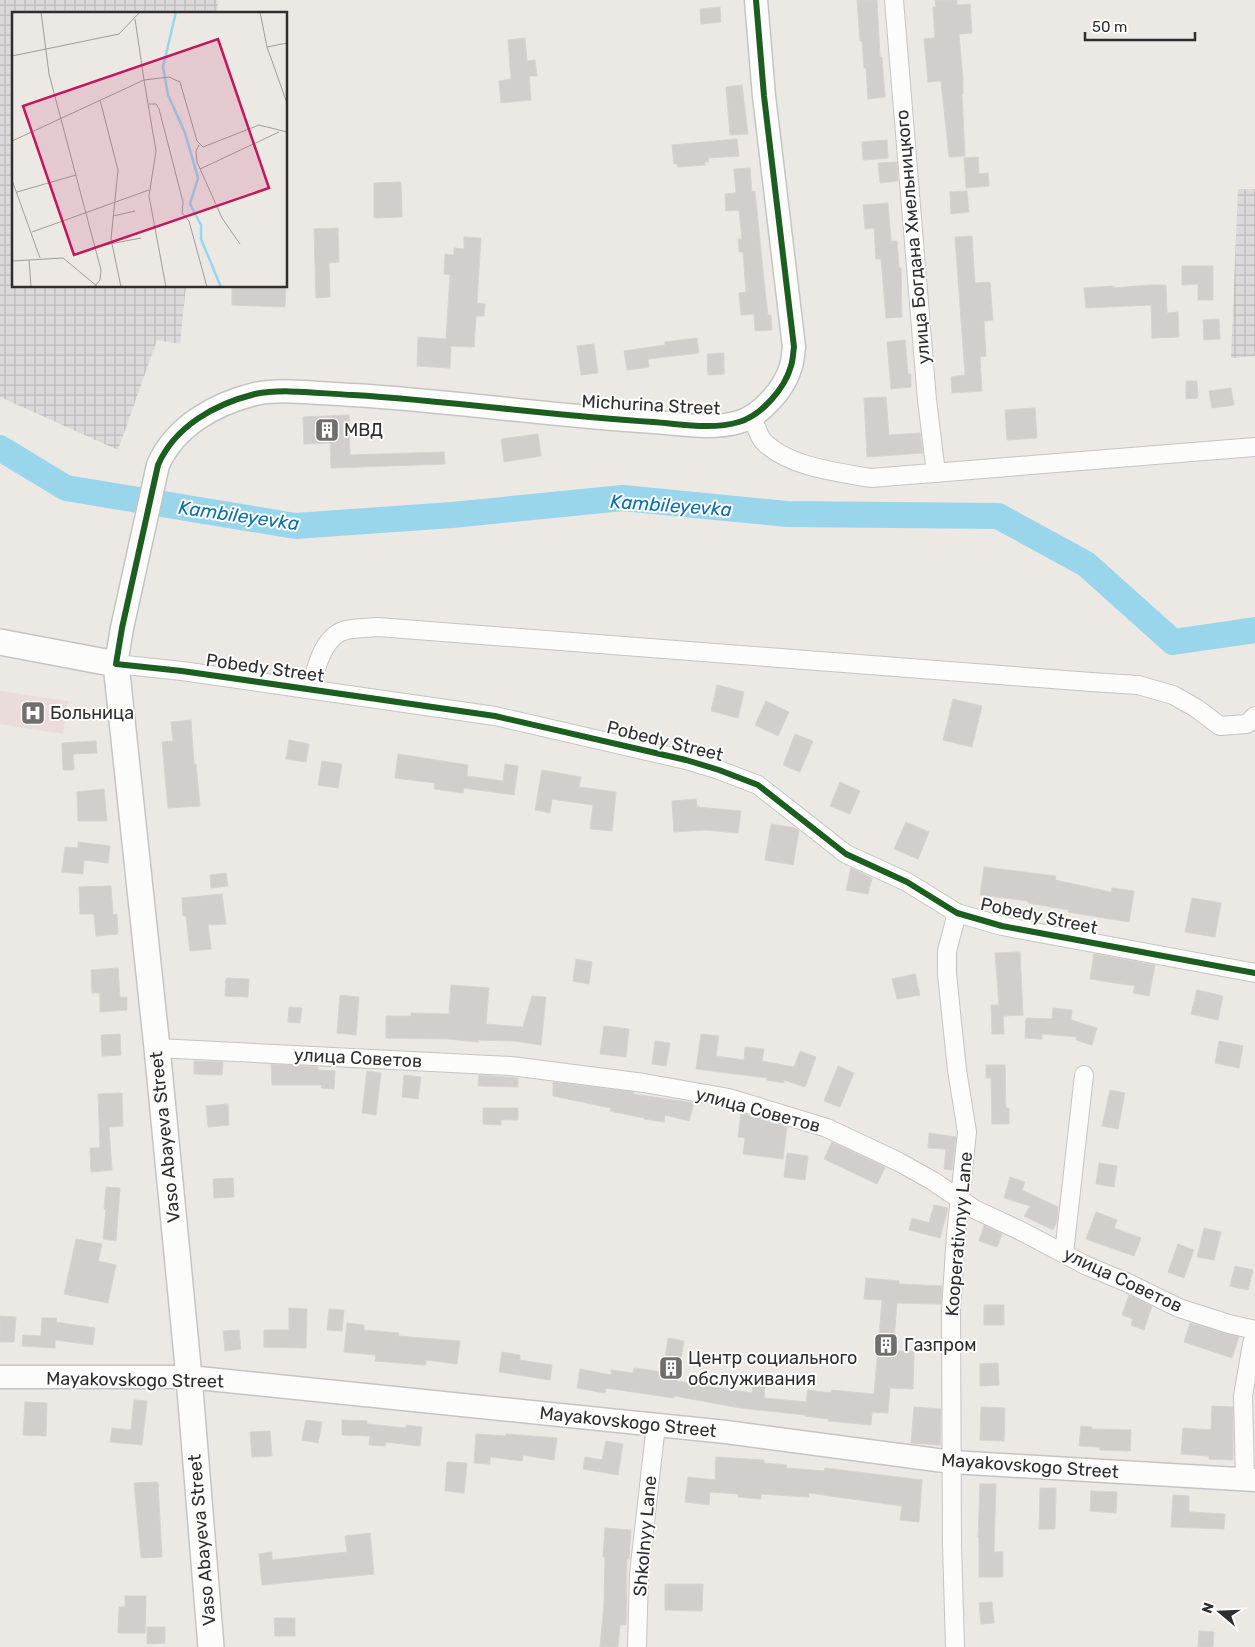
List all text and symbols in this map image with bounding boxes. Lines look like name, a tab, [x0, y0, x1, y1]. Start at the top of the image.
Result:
scale bar	[1085, 10, 1195, 42]
inset map	[12, 12, 288, 288]
text: 50 m	[1092, 18, 1127, 36]
street label: улица Богдана Хмельницкого	[891, 109, 935, 365]
street label: Michurina Street	[581, 390, 721, 420]
building icon: МВД	[314, 417, 340, 443]
place label: МВД	[344, 419, 383, 441]
water label: Kambileyevka	[609, 490, 733, 521]
water label: Kambileyevka	[177, 496, 301, 535]
street label: Pobedy Street	[204, 649, 326, 687]
hospital icon: Больница	[20, 700, 46, 726]
place label: Больница	[50, 702, 134, 724]
street label: Pobedy Street	[605, 716, 725, 766]
street label: Pobedy Street	[978, 893, 1100, 939]
street label: улица Советов	[293, 1044, 423, 1072]
street label: Vaso Abayeva Street	[145, 1050, 185, 1224]
street label: улица Советов	[693, 1083, 823, 1137]
street label: Kooperativnyy Lane	[941, 1151, 977, 1317]
street label: улица Советов	[1060, 1243, 1186, 1317]
building icon: Газпром	[873, 1332, 899, 1358]
place label: Газпром	[904, 1334, 977, 1356]
place label: Центр социального обслуживания	[688, 1347, 857, 1390]
building icon: Центр социального обслуживания	[658, 1355, 684, 1381]
street label: Mayakovskogo Street	[46, 1367, 224, 1393]
street label: Mayakovskogo Street	[538, 1402, 718, 1442]
street label: Mayakovskogo Street	[940, 1449, 1120, 1483]
street label: Vaso Abayeva Street	[184, 1453, 220, 1627]
street label: Shkolnyy Lane	[629, 1475, 661, 1597]
north arrow	[1195, 1587, 1245, 1637]
text: N	[1199, 1600, 1218, 1615]

